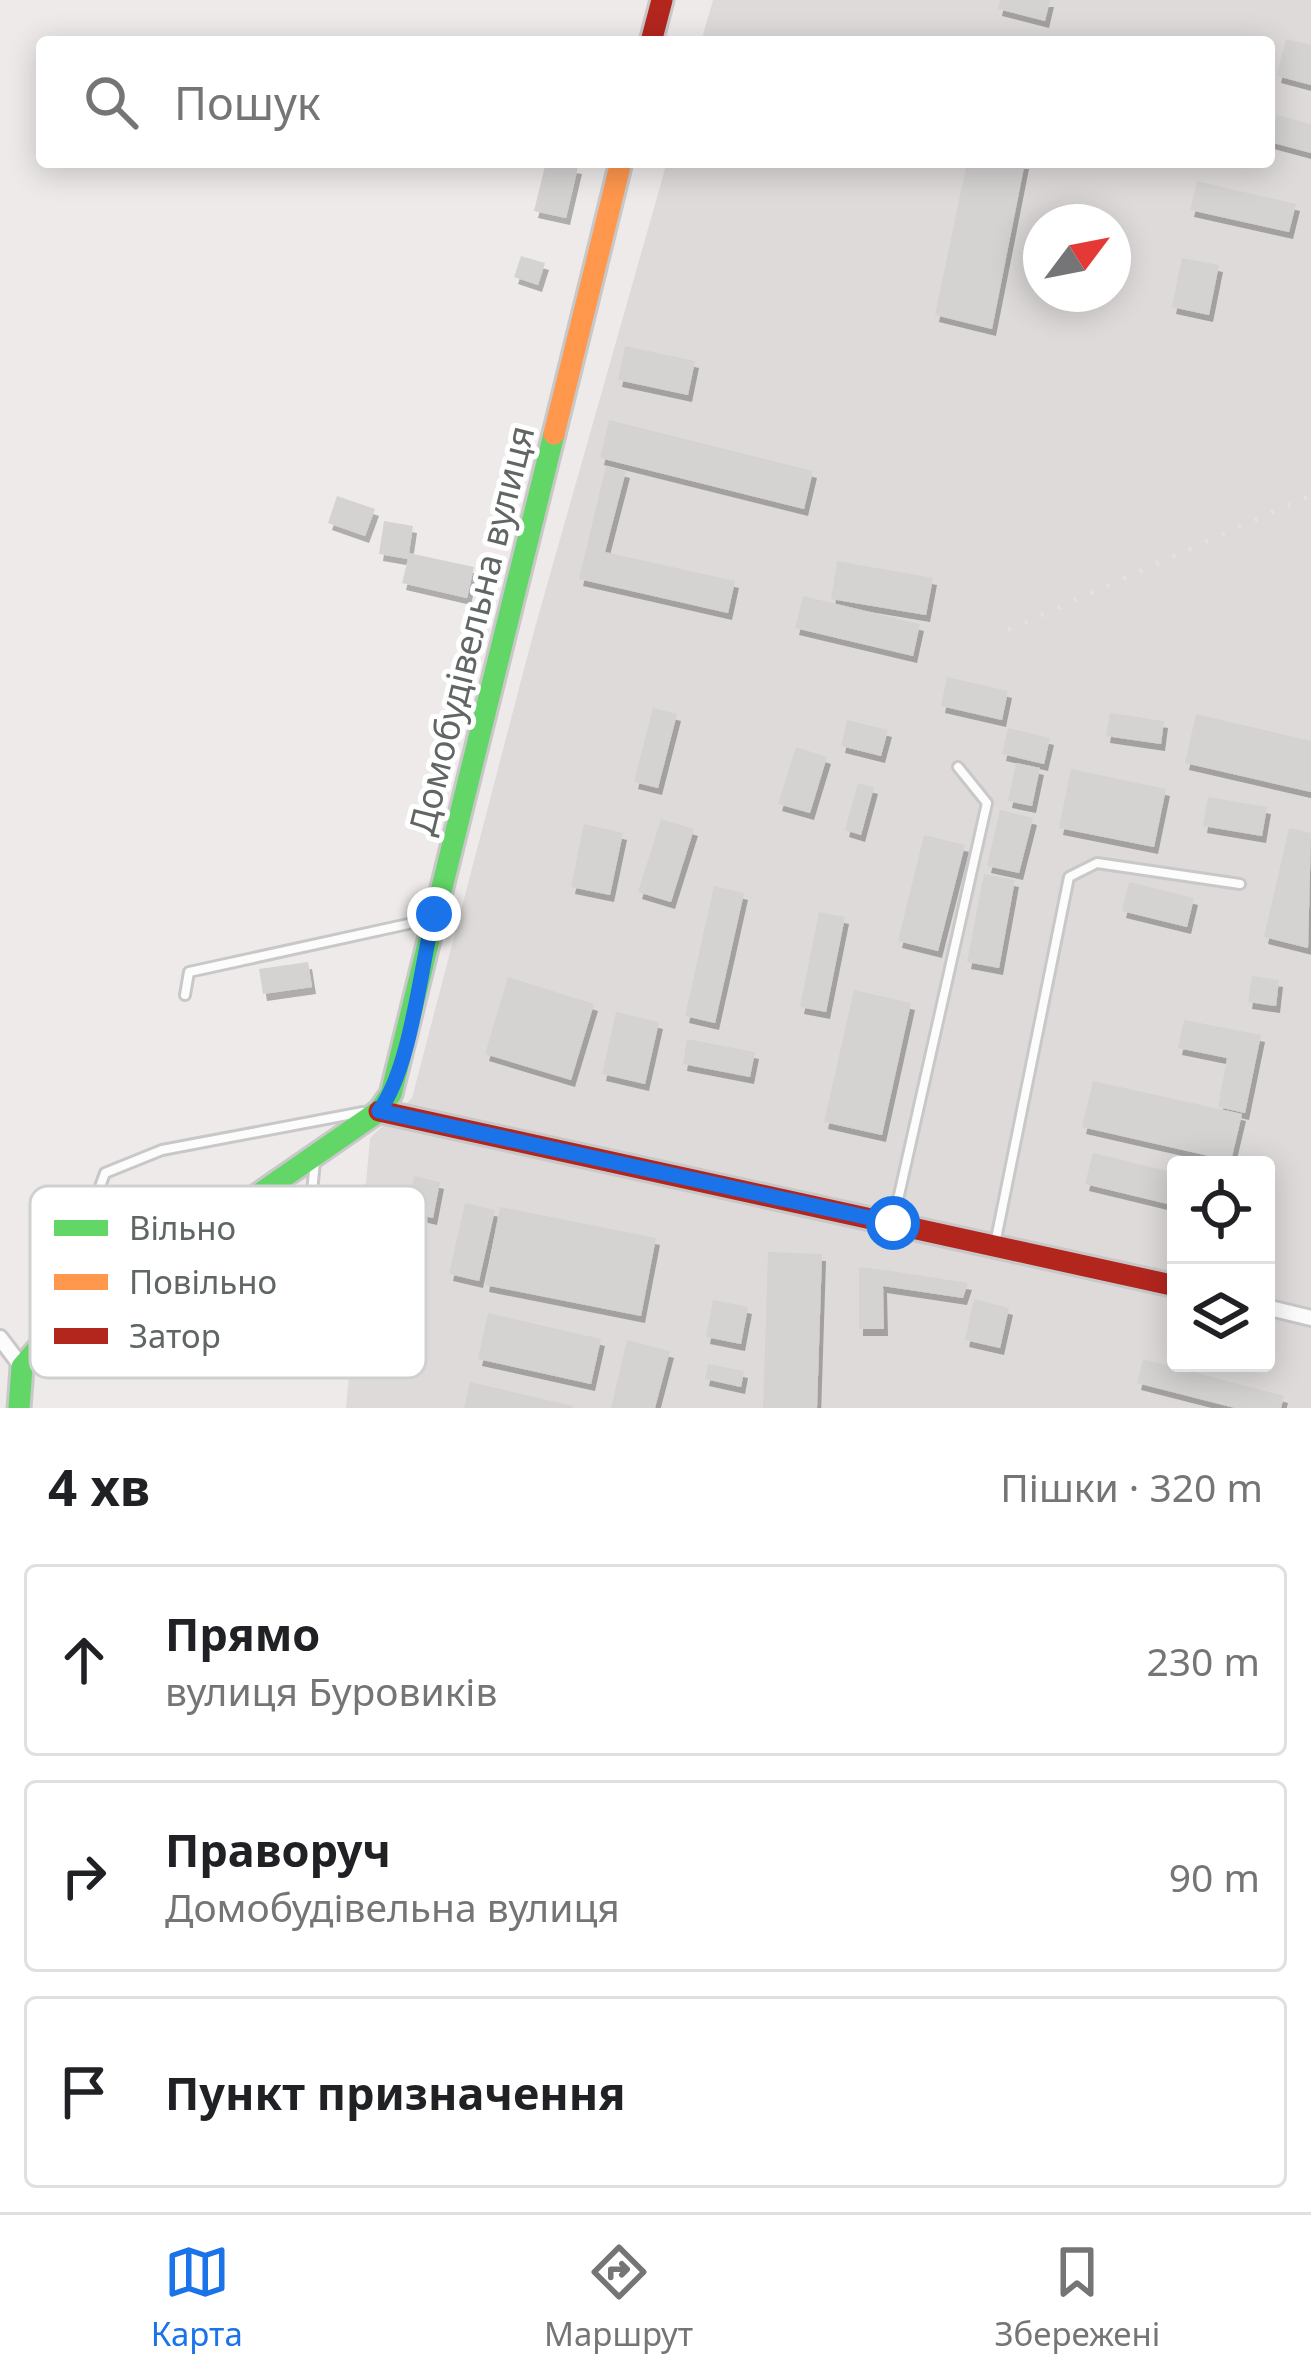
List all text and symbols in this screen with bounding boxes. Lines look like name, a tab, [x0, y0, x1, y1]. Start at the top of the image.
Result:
search box	[36, 36, 1275, 168]
icon: search	[78, 69, 144, 135]
text: Пошук	[174, 72, 321, 133]
north arrow	[1023, 204, 1131, 312]
street label: Домобудівельна вулиця	[396, 420, 546, 840]
route end	[407, 887, 461, 941]
map controls	[1167, 1156, 1275, 1372]
button: locate	[1167, 1156, 1275, 1264]
legend	[30, 1186, 426, 1378]
route start	[866, 1196, 920, 1250]
text: Вільно	[129, 1205, 236, 1250]
text: Повільно	[129, 1259, 277, 1304]
button: layers	[1167, 1264, 1275, 1372]
text: Затор	[129, 1313, 221, 1358]
text: 4 хв	[48, 1451, 150, 1521]
text: Пішки · 320 m	[1000, 1460, 1263, 1513]
text: Прямо	[165, 1603, 320, 1664]
icon: ahead	[51, 1627, 117, 1693]
text: 230 m	[1146, 1634, 1260, 1687]
text: вулиця Буровиків	[165, 1664, 497, 1717]
text: Праворуч	[165, 1819, 391, 1880]
icon: right	[51, 1843, 117, 1909]
text: 90 m	[1169, 1850, 1260, 1903]
text: Домобудівельна вулиця	[165, 1880, 620, 1933]
icon: arrive	[51, 2059, 117, 2125]
text: Пункт призначення	[165, 2062, 626, 2123]
tab: Карта	[151, 2239, 243, 2356]
tab: Маршрут	[544, 2239, 693, 2356]
tab: Збережені	[994, 2239, 1160, 2356]

